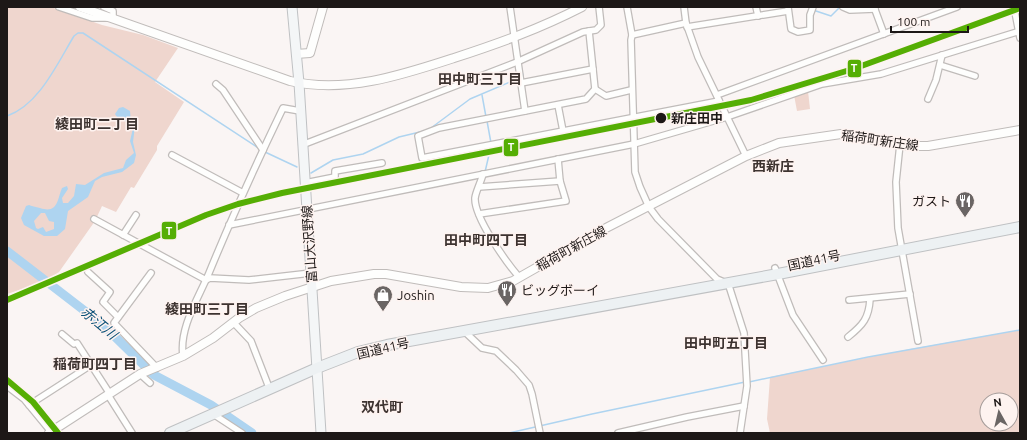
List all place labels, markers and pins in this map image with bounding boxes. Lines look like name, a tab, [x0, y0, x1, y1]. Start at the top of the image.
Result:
marker: 新庄田中	[654, 111, 668, 125]
place label: 新庄田中	[671, 111, 723, 125]
restaurant icon: ガスト	[954, 190, 976, 218]
place label: ガスト	[912, 194, 951, 208]
restaurant icon: ビッグボーイ	[496, 279, 518, 307]
place label: ビッグボーイ	[521, 283, 599, 297]
shop icon: Joshin	[372, 284, 394, 312]
place label: Joshin	[397, 288, 435, 302]

